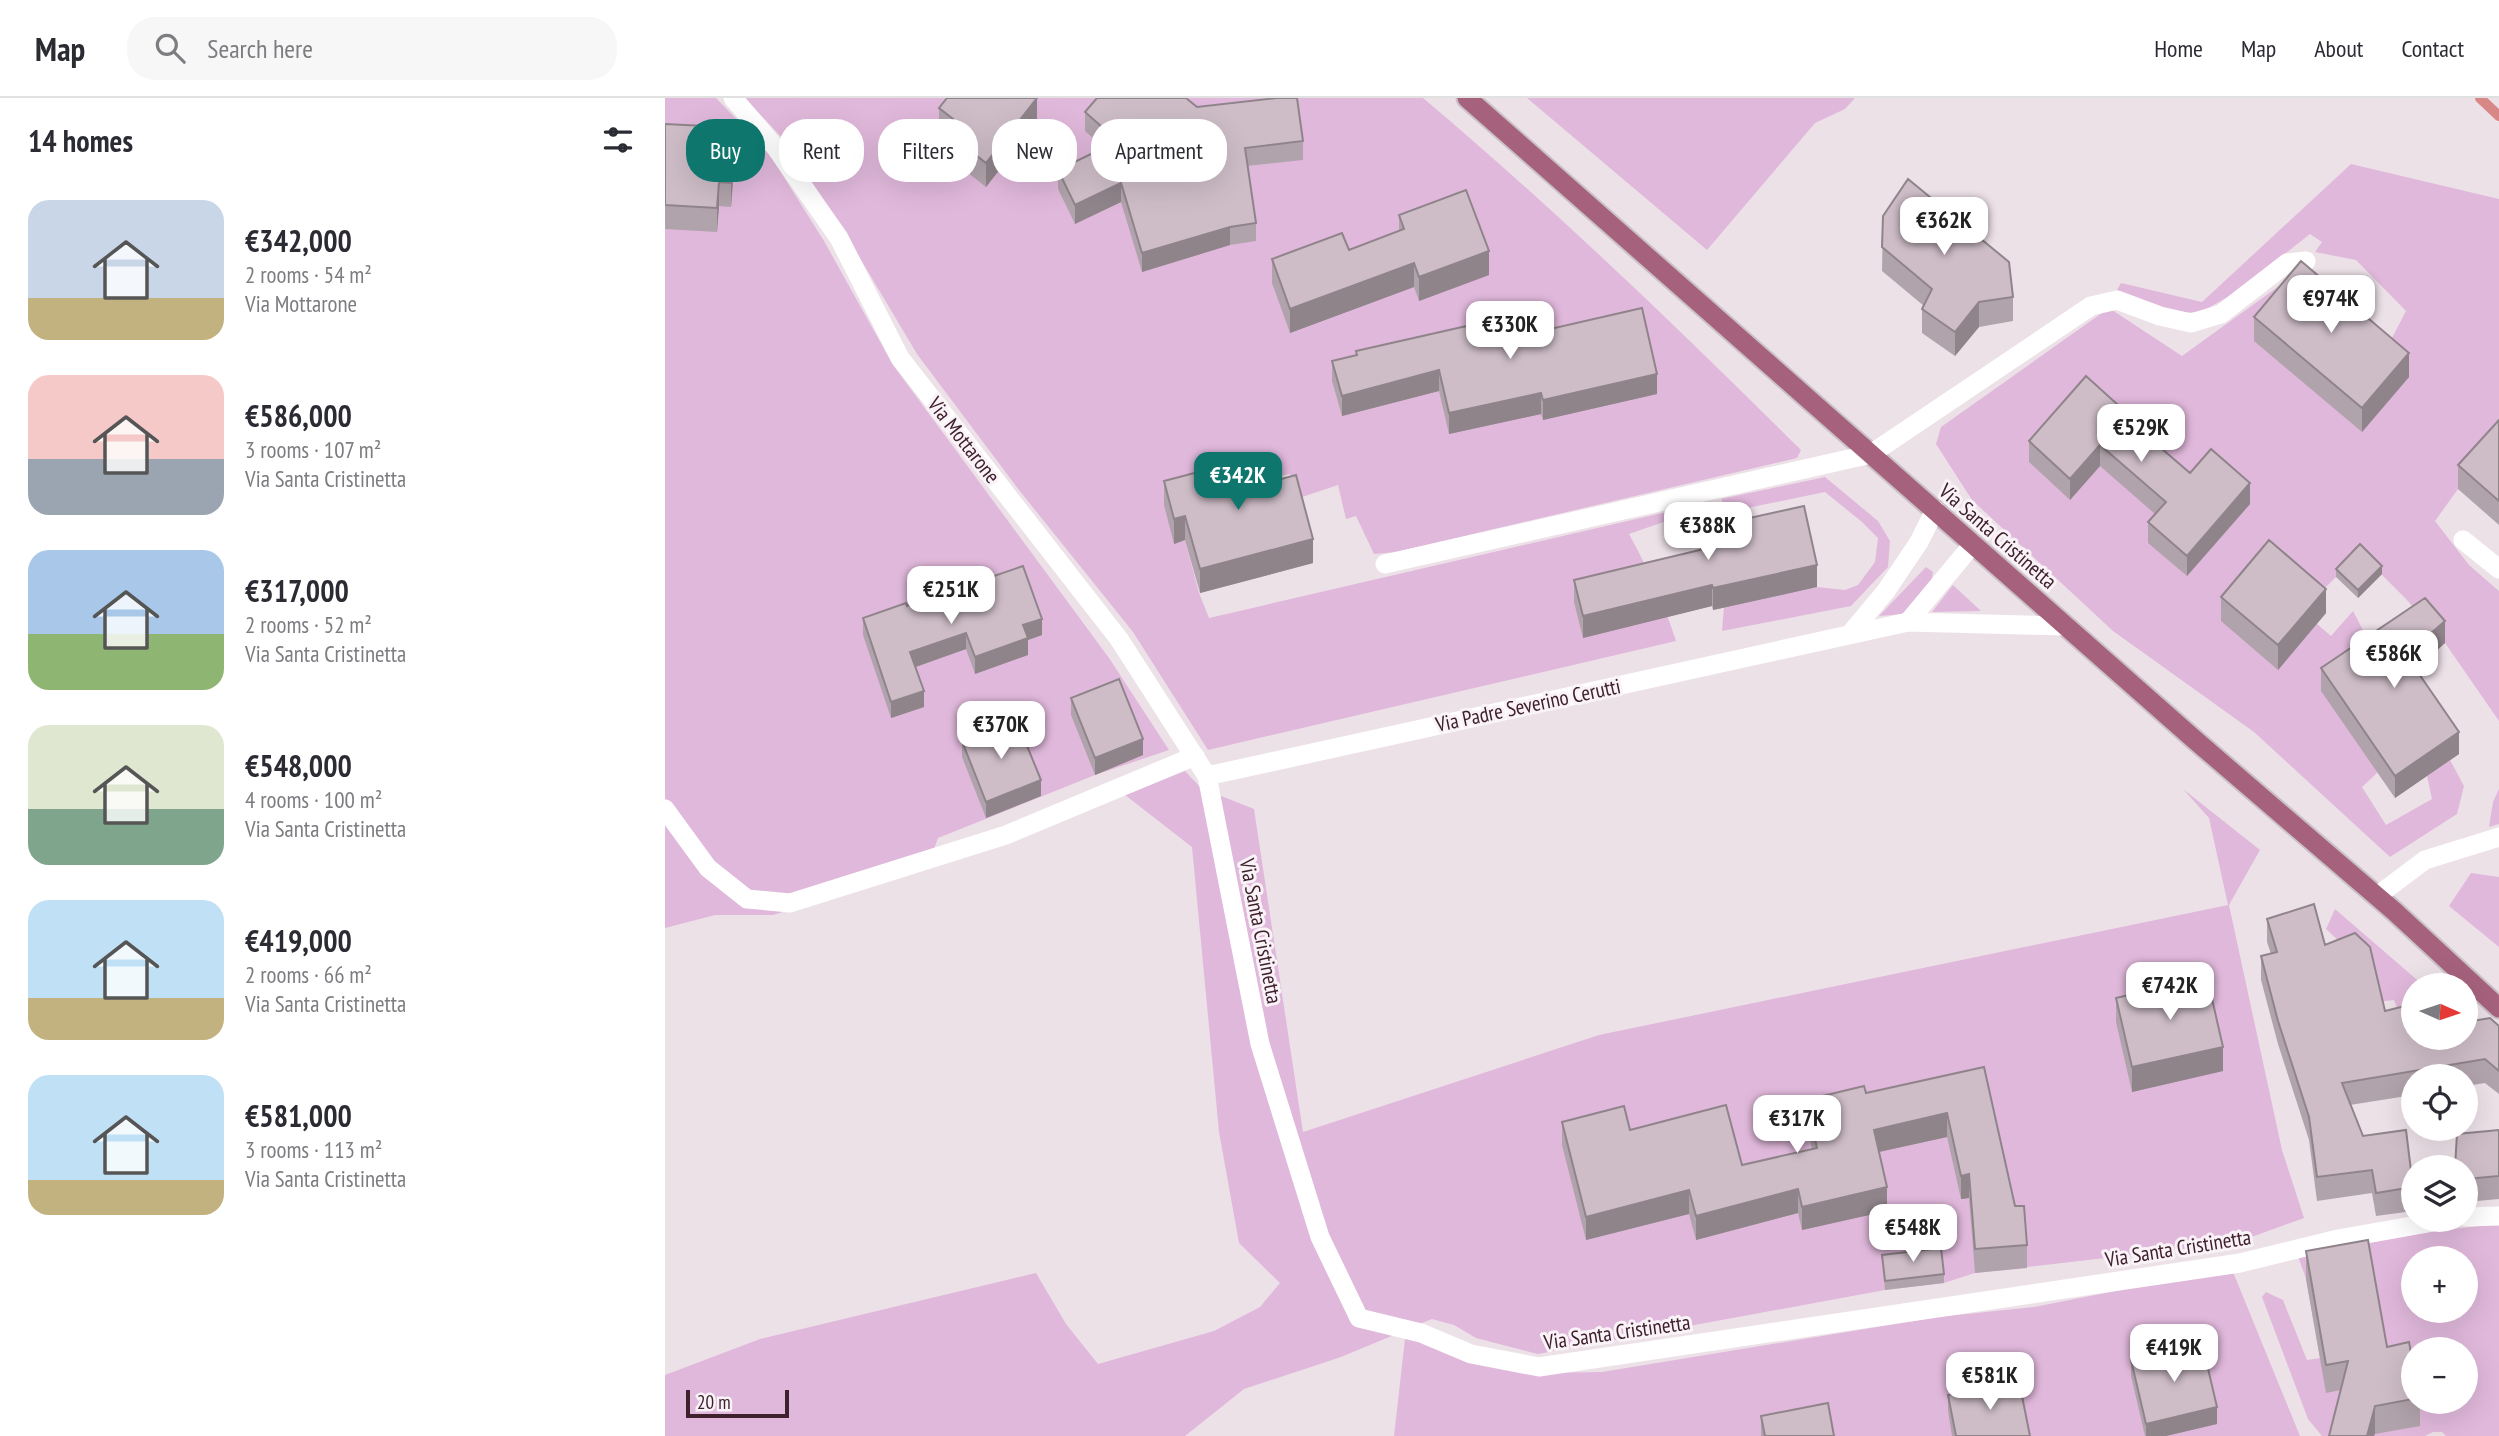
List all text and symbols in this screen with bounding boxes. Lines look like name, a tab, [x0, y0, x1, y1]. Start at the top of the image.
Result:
search box	[127, 17, 617, 80]
text: Map	[35, 27, 85, 70]
icon: search	[151, 29, 189, 67]
text: Search here	[207, 32, 313, 65]
text: Home	[2154, 33, 2203, 64]
text: Map	[2241, 33, 2276, 64]
text: About	[2314, 33, 2363, 64]
text: Contact	[2401, 33, 2464, 64]
chip: Buy	[686, 119, 765, 182]
chip: Rent	[779, 119, 864, 182]
chip: Filters	[878, 119, 978, 182]
chip: New	[992, 119, 1077, 182]
chip: Apartment	[1091, 119, 1227, 182]
text: 14 homes	[28, 121, 133, 160]
icon: filters	[599, 121, 637, 159]
pin: €362K	[1895, 198, 1993, 257]
text: €362K	[1916, 205, 1972, 234]
text: €342,000	[245, 221, 352, 260]
icon: home	[84, 228, 168, 312]
text: 2 rooms · 54 m²	[245, 260, 372, 289]
pin: €974K	[2282, 275, 2380, 335]
text: €974K	[2303, 283, 2359, 312]
text: Via Mottarone	[245, 289, 357, 318]
pin: €330K	[1461, 302, 1559, 361]
text: €330K	[1482, 309, 1538, 338]
street label: Via Mottarone	[921, 391, 1006, 489]
text: €586,000	[245, 396, 352, 435]
icon: home	[84, 403, 168, 487]
pin: €529K	[2092, 404, 2190, 464]
text: €529K	[2113, 412, 2169, 441]
text: 3 rooms · 107 m²	[245, 435, 381, 464]
pin: €342K	[1189, 452, 1287, 512]
text: €342K	[1210, 460, 1266, 489]
text: Via Santa Cristinetta	[245, 464, 406, 493]
street label: Via Santa Cristinetta	[1933, 477, 2062, 595]
pin: €388K	[1659, 503, 1757, 562]
text: €388K	[1680, 510, 1736, 539]
pin: €251K	[902, 566, 1000, 626]
text: €317,000	[245, 571, 349, 610]
text: €251K	[923, 574, 979, 603]
icon: home	[84, 578, 168, 662]
text: 2 rooms · 52 m²	[245, 610, 372, 639]
pin: €586K	[2345, 630, 2443, 690]
text: €586K	[2366, 638, 2422, 667]
text: Via Santa Cristinetta	[245, 639, 406, 668]
street label: Via Padre Severino Cerutti	[1432, 672, 1623, 738]
pin: €370K	[952, 702, 1050, 761]
text: €370K	[973, 709, 1029, 738]
text: €548,000	[245, 746, 352, 785]
icon: home	[84, 753, 168, 837]
text: 4 rooms · 100 m²	[245, 785, 382, 814]
text: Via Santa Cristinetta	[245, 814, 406, 843]
street label: Via Santa Cristinetta	[1234, 855, 1288, 1006]
text: €419,000	[245, 921, 352, 960]
icon: home	[84, 928, 168, 1012]
text: 2 rooms · 66 m²	[245, 960, 372, 989]
pin: €742K	[2121, 962, 2219, 1022]
text: €742K	[2142, 970, 2198, 999]
north arrow	[2401, 973, 2478, 1050]
map controls	[2401, 973, 2478, 1414]
text: Via Santa Cristinetta	[245, 989, 406, 1018]
button: locate	[2401, 1064, 2478, 1141]
text: €581,000	[245, 1096, 352, 1135]
pin: €317K	[1748, 1096, 1846, 1155]
icon: home	[84, 1103, 168, 1187]
text: €317K	[1769, 1103, 1825, 1132]
text: 3 rooms · 113 m²	[245, 1135, 382, 1164]
button: layers	[2401, 1155, 2478, 1232]
text: Via Santa Cristinetta	[245, 1164, 406, 1193]
pin: €548K	[1864, 1204, 1962, 1264]
text: €548K	[1885, 1212, 1941, 1241]
street label: Via Santa Cristinetta	[2102, 1223, 2253, 1273]
button: +	[2401, 1246, 2478, 1323]
street label: Via Santa Cristinetta	[1541, 1308, 1692, 1356]
pin: €419K	[2125, 1324, 2223, 1384]
text: €419K	[2146, 1332, 2202, 1361]
button: −	[2401, 1337, 2478, 1414]
pin: €581K	[1941, 1352, 2039, 1412]
text: €581K	[1962, 1360, 2018, 1389]
scale bar	[686, 1387, 789, 1419]
text: 20 m	[697, 1390, 731, 1414]

